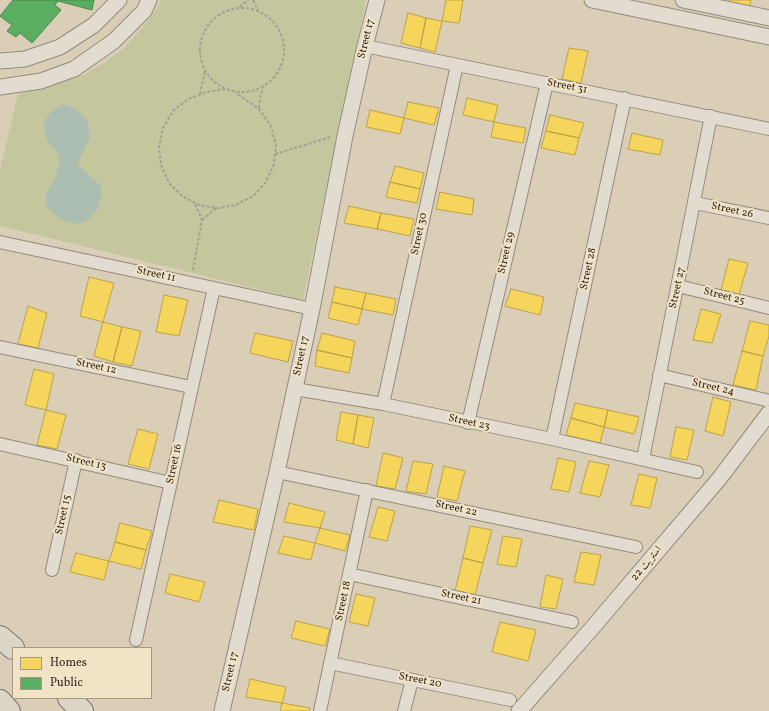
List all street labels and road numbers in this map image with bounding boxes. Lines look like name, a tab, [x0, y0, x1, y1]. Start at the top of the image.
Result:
street label: Street 17	[356, 18, 378, 60]
street label: Street 31	[546, 77, 588, 97]
street label: Street 26	[710, 200, 754, 222]
street label: Street 30	[409, 212, 431, 256]
street label: Street 29	[496, 231, 518, 275]
street label: Street 28	[578, 247, 600, 291]
street label: Street 11	[135, 264, 177, 286]
street label: Street 27	[667, 266, 689, 310]
street label: Street 25	[702, 285, 746, 309]
street label: Street 17	[291, 335, 313, 377]
street label: Street 12	[74, 356, 118, 378]
street label: Street 24	[690, 377, 736, 399]
street label: Street 23	[447, 412, 491, 434]
street label: Street 16	[164, 443, 186, 485]
street label: Street 13	[65, 452, 107, 474]
street label: Street 15	[53, 494, 75, 536]
street label: Street 22	[434, 498, 478, 520]
street label: اسٹریٹ 22	[629, 544, 665, 584]
street label: Street 18	[333, 580, 355, 622]
street label: Street 21	[439, 587, 483, 609]
street label: Street 17	[220, 651, 242, 693]
street label: Street 20	[397, 670, 443, 692]

